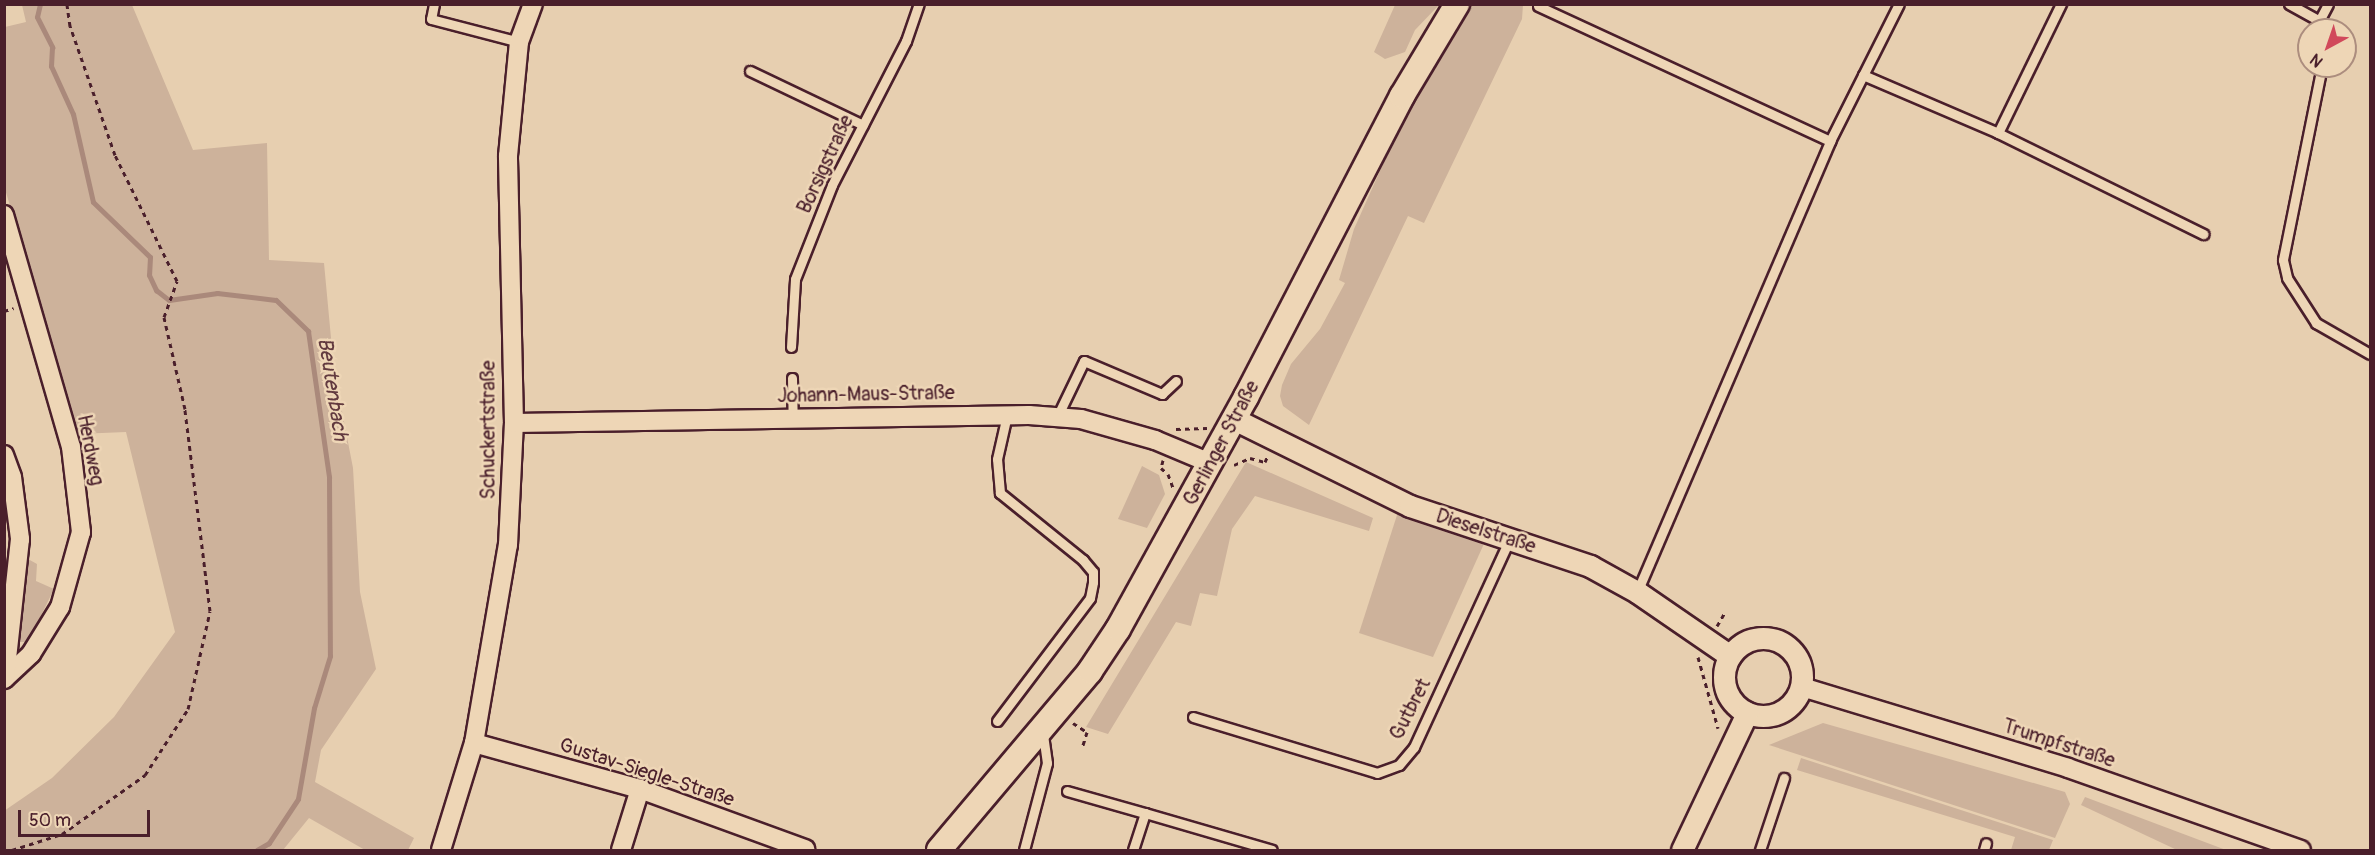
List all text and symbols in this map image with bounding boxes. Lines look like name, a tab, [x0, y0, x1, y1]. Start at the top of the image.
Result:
north arrow	[2297, 18, 2357, 78]
text: N	[2306, 49, 2327, 71]
street label: Borsigstraße	[792, 111, 858, 217]
water label: Beutenbach	[311, 336, 353, 442]
street label: Schuckertstraße	[476, 360, 500, 500]
street label: Gerlinger Straße	[1178, 376, 1264, 510]
street label: Johann-Maus-Straße	[777, 380, 955, 408]
street label: Herdweg	[72, 413, 110, 487]
street label: Dieselstraße	[1433, 504, 1539, 558]
street label: Gutbret	[1384, 674, 1436, 744]
street label: Trumpfstraße	[2000, 714, 2118, 772]
street label: Gustav-Siegle-Straße	[557, 732, 737, 812]
scale bar	[21, 798, 153, 836]
text: 50 m	[29, 809, 71, 832]

